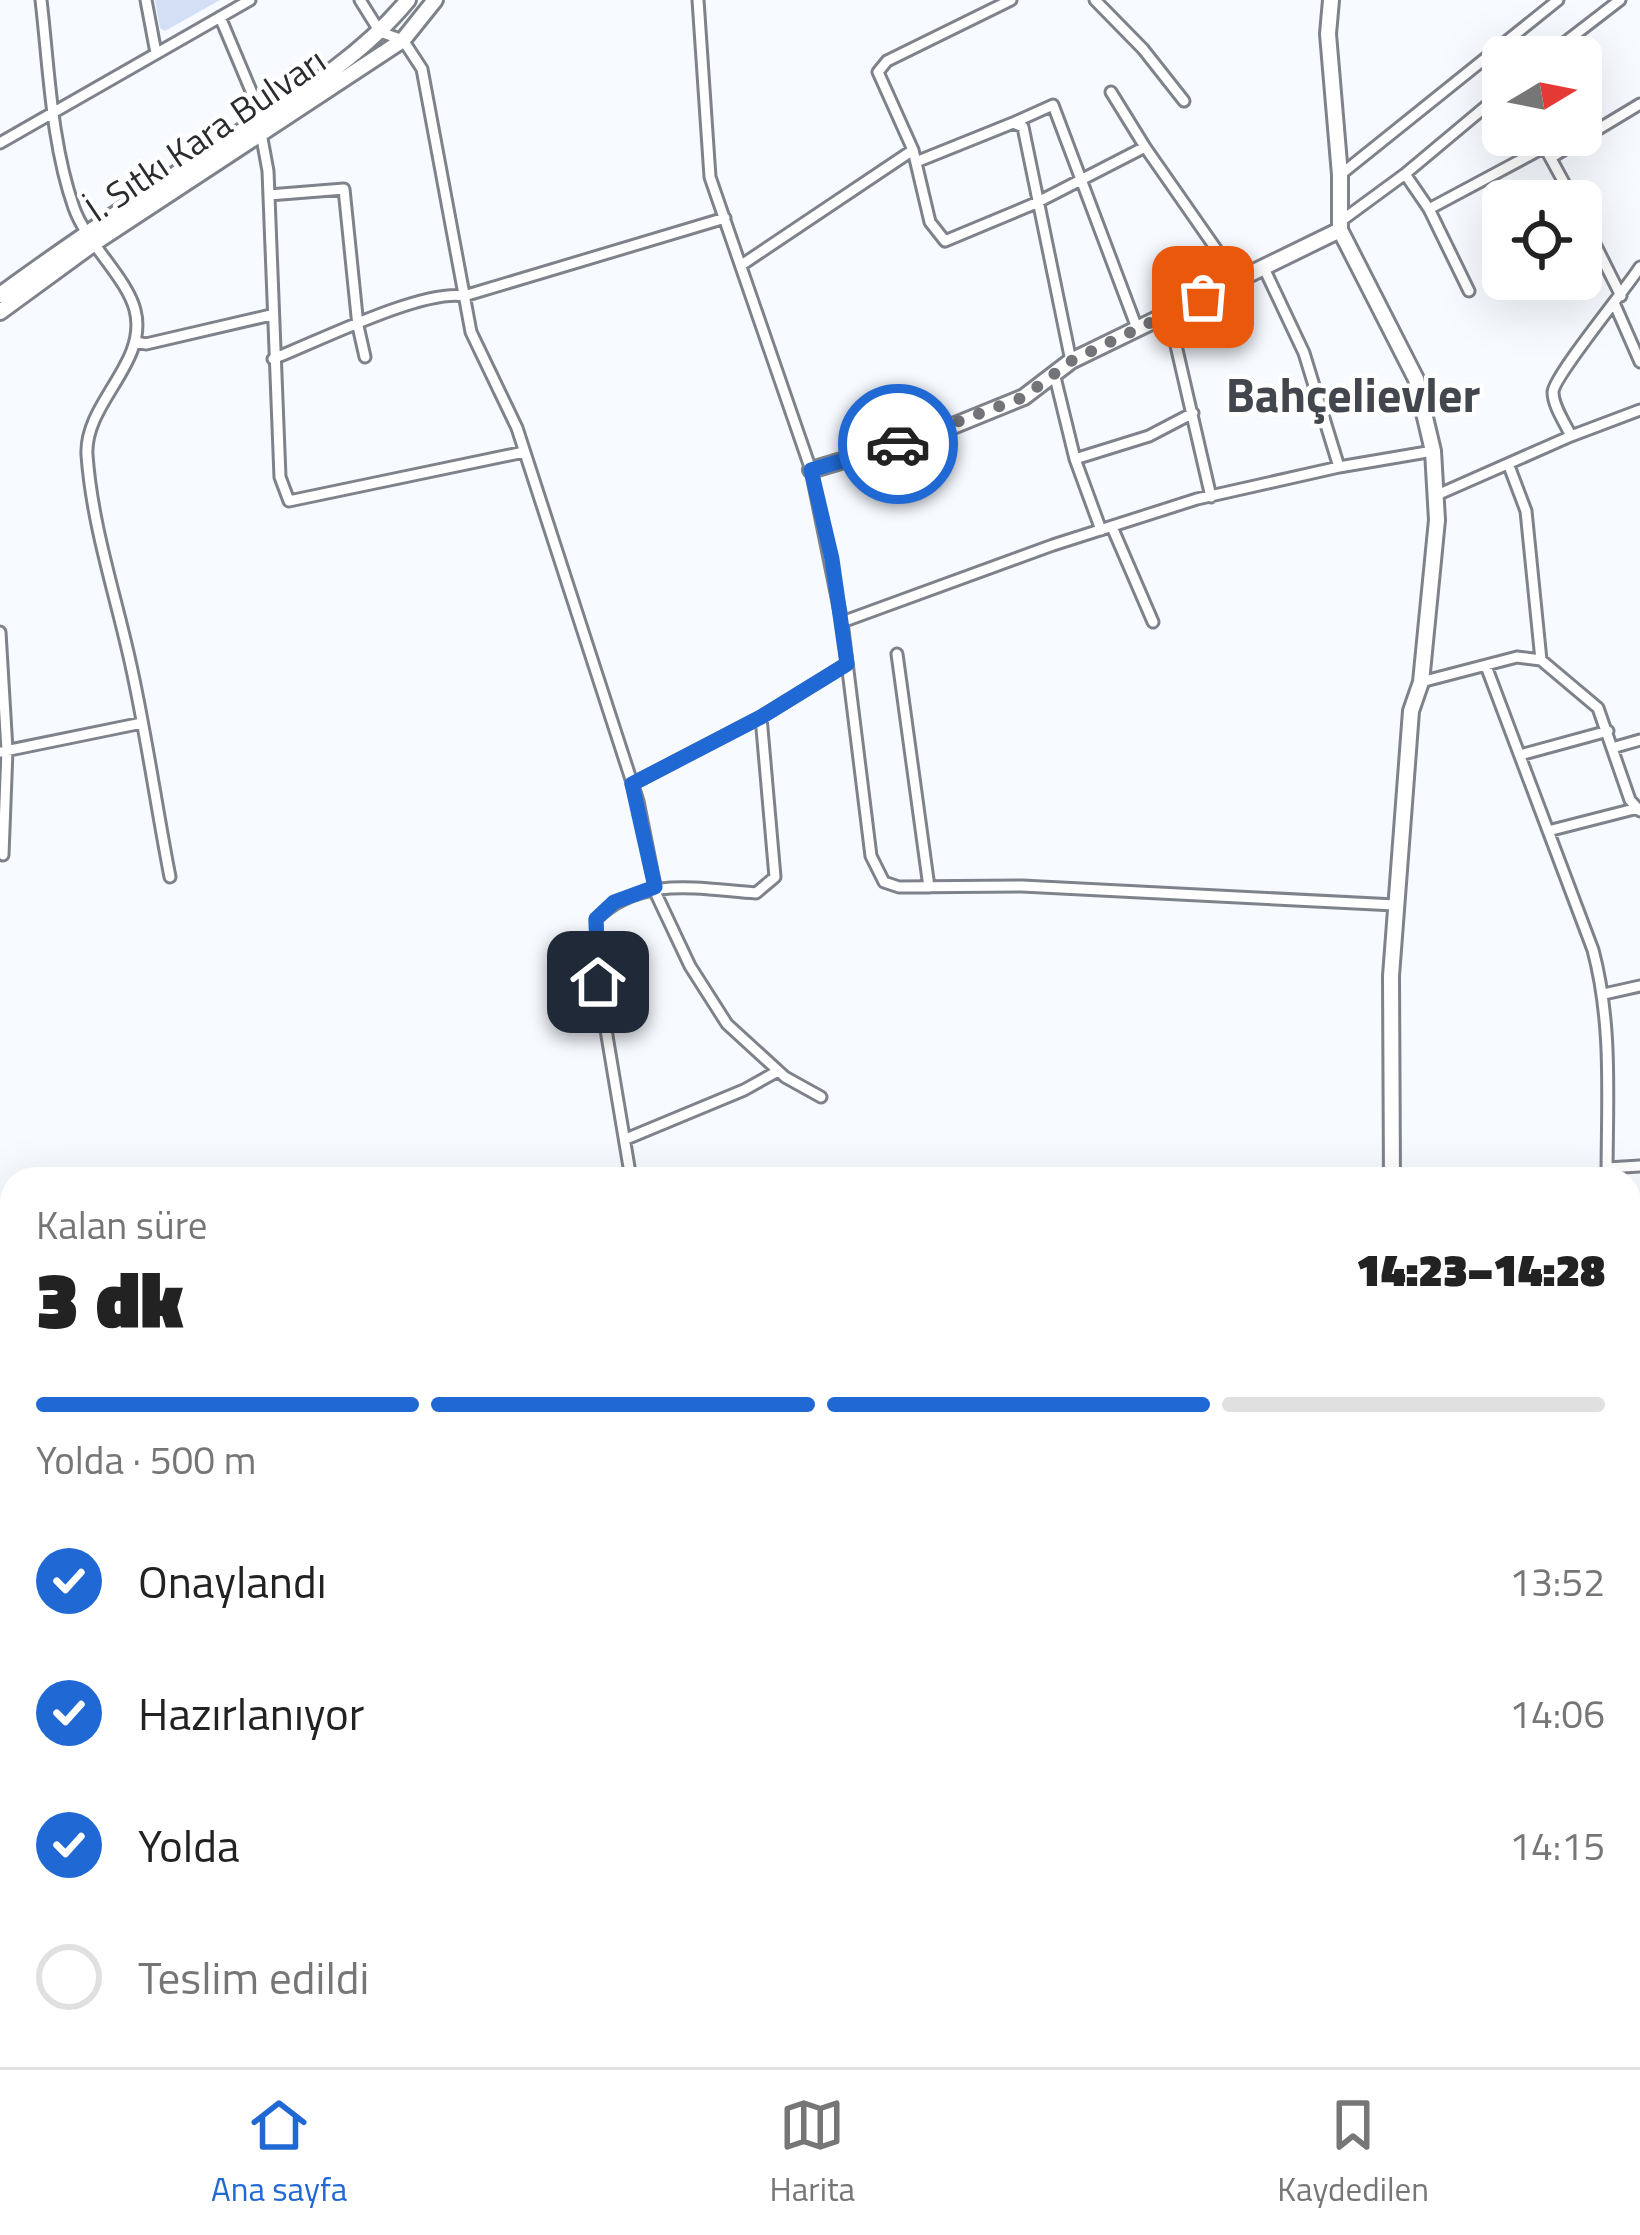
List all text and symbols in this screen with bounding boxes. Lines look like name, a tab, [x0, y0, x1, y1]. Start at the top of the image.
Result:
street label: İ. Sıtkı Kara Bulvarı	[74, 33, 336, 235]
north arrow	[1482, 36, 1602, 156]
map controls	[1482, 36, 1602, 300]
button: locate	[1482, 180, 1602, 300]
pin	[1152, 246, 1254, 348]
icon: bag	[1170, 264, 1236, 330]
district label: Bahçelievler	[1226, 358, 1481, 431]
courier	[838, 384, 958, 504]
icon: car	[865, 411, 931, 477]
pin	[547, 931, 649, 1033]
icon: home	[565, 949, 631, 1015]
text: Kalan süre	[36, 1195, 207, 1254]
text: 14:23–14:28	[1356, 1235, 1605, 1303]
text: 3 dk	[36, 1240, 183, 1358]
text: Yolda · 500 m	[36, 1430, 256, 1489]
text: Onaylandı	[138, 1547, 327, 1615]
icon: check	[36, 1548, 102, 1614]
text: 13:52	[1509, 1552, 1605, 1611]
text: Hazırlanıyor	[138, 1679, 364, 1747]
icon: check	[36, 1680, 102, 1746]
text: 14:06	[1509, 1684, 1605, 1743]
text: Yolda	[138, 1811, 240, 1879]
icon: check	[36, 1812, 102, 1878]
text: 14:15	[1509, 1816, 1605, 1875]
text: Teslim edildi	[138, 1943, 369, 2011]
tab: Ana sayfa	[211, 2092, 347, 2214]
tab: Harita	[770, 2092, 855, 2214]
tab: Kaydedilen	[1277, 2092, 1429, 2214]

